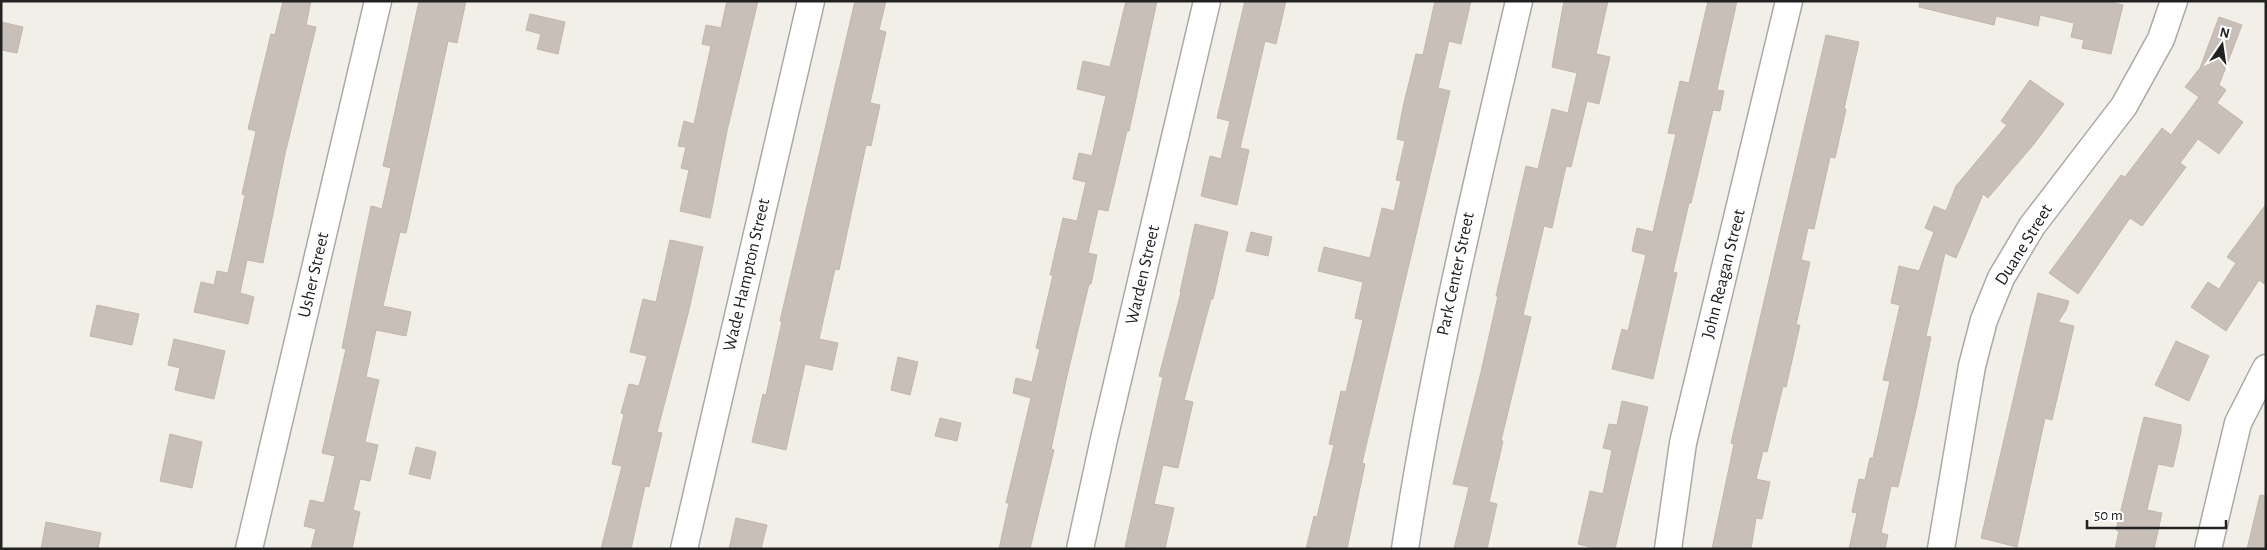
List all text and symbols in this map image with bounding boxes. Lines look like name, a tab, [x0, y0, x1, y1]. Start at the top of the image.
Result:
north arrow	[2197, 20, 2247, 70]
text: N	[2218, 25, 2231, 41]
street label: Wade Hampton Street	[721, 197, 773, 353]
street label: Duane Street	[1992, 201, 2056, 289]
street label: John Reagan Street	[1699, 207, 1749, 341]
street label: Park Center Street	[1434, 210, 1478, 337]
street label: Warden Street	[1123, 223, 1163, 326]
street label: Usher Street	[295, 230, 333, 319]
scale bar	[2087, 498, 2226, 530]
text: 50 m	[2094, 508, 2123, 523]

